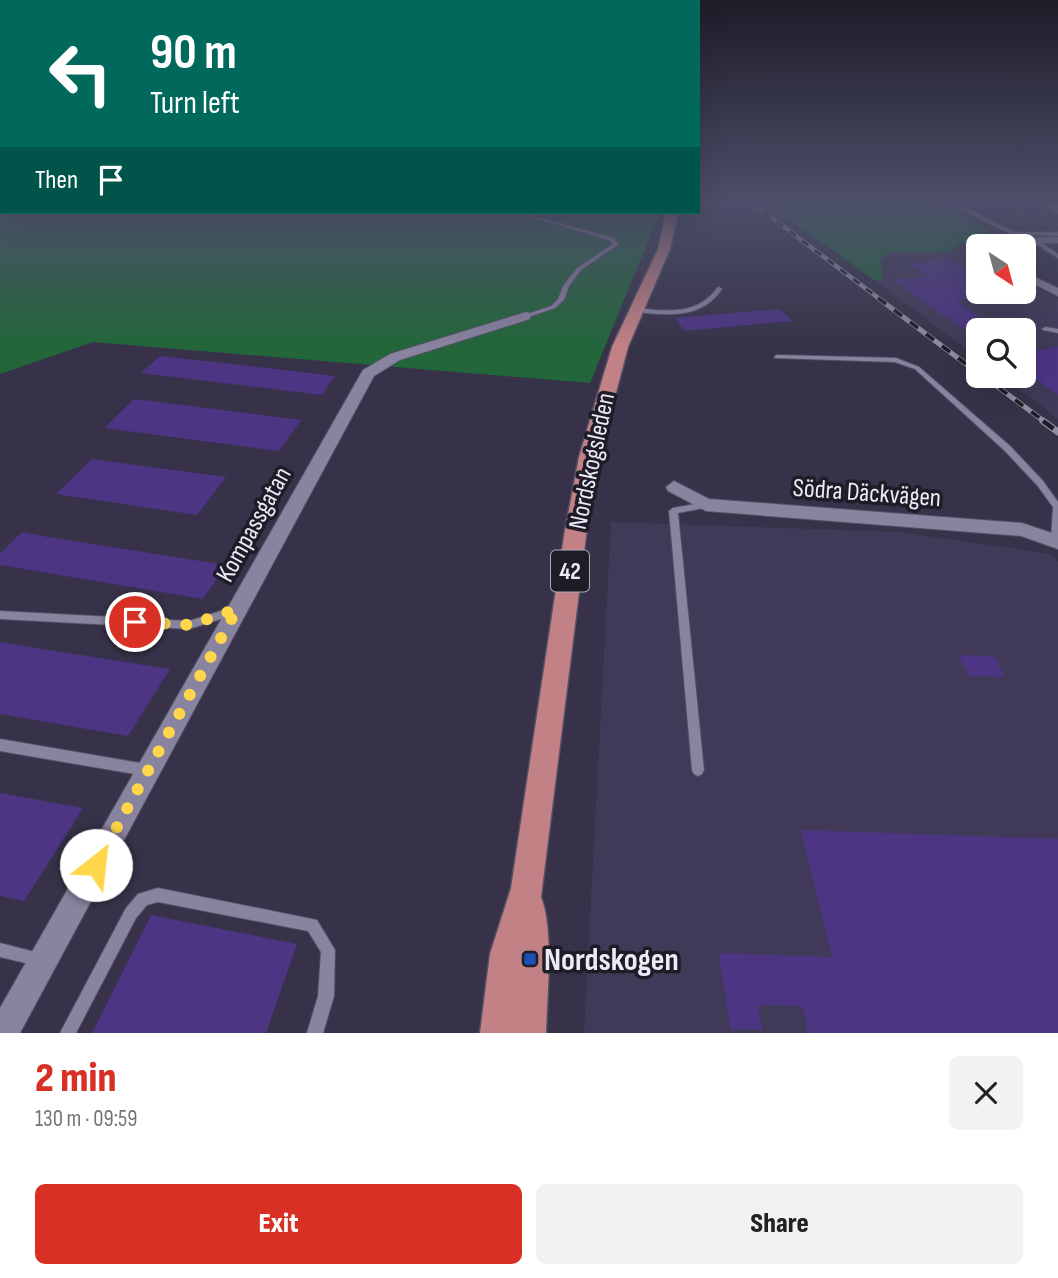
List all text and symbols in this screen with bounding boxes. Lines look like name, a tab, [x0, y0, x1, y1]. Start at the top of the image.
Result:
text: 90 m	[150, 24, 237, 83]
icon: left	[35, 28, 126, 119]
text: Turn left	[150, 84, 240, 123]
icon: arrive	[92, 161, 130, 199]
text: Then	[35, 165, 78, 196]
north arrow	[966, 234, 1036, 304]
map controls	[966, 234, 1036, 388]
button: search	[966, 318, 1036, 388]
street label: Nordskogsleden	[563, 390, 622, 532]
street label: Kompassgatan	[210, 462, 299, 588]
street label: Södra Däckvägen	[792, 473, 942, 514]
road number: 42	[551, 550, 589, 592]
pin	[105, 592, 165, 652]
icon: arrive	[116, 603, 154, 641]
position arrow	[59, 828, 133, 902]
place label: Nordskogen	[544, 941, 679, 980]
marker: Nordskogen	[522, 951, 538, 967]
text: 2 min	[35, 1053, 116, 1104]
button: close	[949, 1056, 1023, 1130]
text: 130 m · 09:59	[35, 1105, 137, 1133]
button: Exit	[35, 1184, 522, 1264]
button: Share	[536, 1184, 1023, 1264]

